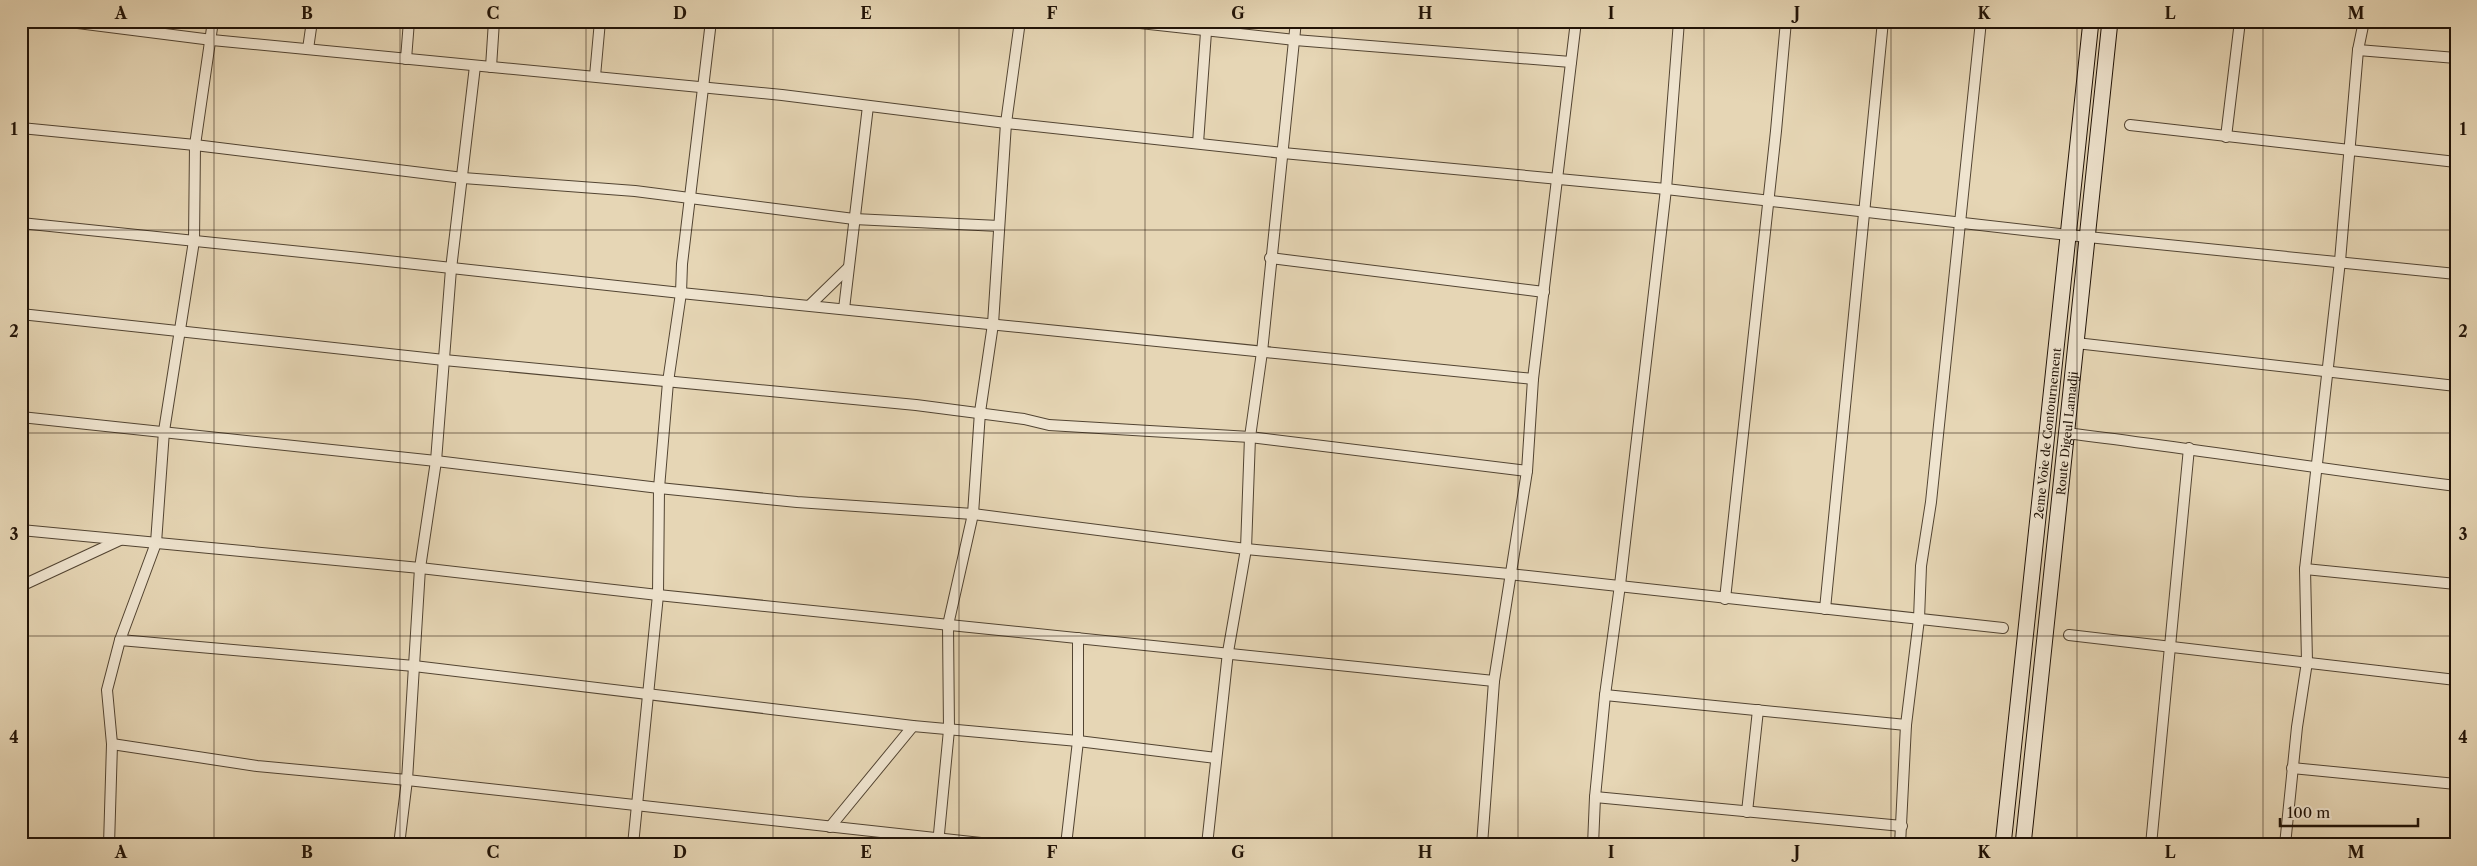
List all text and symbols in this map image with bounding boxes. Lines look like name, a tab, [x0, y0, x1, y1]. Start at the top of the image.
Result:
text: A	[114, 3, 128, 23]
text: B	[301, 3, 313, 23]
text: C	[487, 3, 499, 23]
text: D	[673, 3, 687, 23]
text: E	[860, 3, 872, 23]
text: F	[1047, 3, 1058, 23]
text: G	[1231, 3, 1245, 23]
text: H	[1418, 3, 1432, 23]
text: I	[1608, 3, 1615, 23]
text: J	[1791, 3, 1800, 23]
text: K	[1978, 3, 1992, 23]
text: L	[2164, 3, 2176, 23]
text: M	[2348, 3, 2365, 23]
text: 1	[10, 119, 18, 139]
text: 1	[2459, 119, 2467, 139]
text: 2	[9, 321, 19, 341]
text: 2	[2458, 321, 2468, 341]
street label: 2eme Voie de Contournement	[2030, 346, 2064, 520]
street label: Route Digeul Lamadji	[2052, 370, 2080, 496]
text: 3	[9, 524, 19, 544]
text: 3	[2458, 524, 2468, 544]
text: 4	[9, 727, 19, 747]
text: 4	[2458, 727, 2468, 747]
scale bar	[2280, 796, 2417, 828]
text: 100 m	[2287, 803, 2330, 822]
text: A	[114, 842, 128, 862]
text: B	[301, 842, 313, 862]
text: C	[487, 842, 499, 862]
text: D	[673, 842, 687, 862]
text: E	[860, 842, 872, 862]
text: F	[1047, 842, 1058, 862]
text: G	[1231, 842, 1245, 862]
text: H	[1418, 842, 1432, 862]
text: I	[1608, 842, 1615, 862]
text: J	[1791, 842, 1800, 862]
text: K	[1978, 842, 1992, 862]
text: L	[2164, 842, 2176, 862]
text: M	[2348, 842, 2365, 862]

